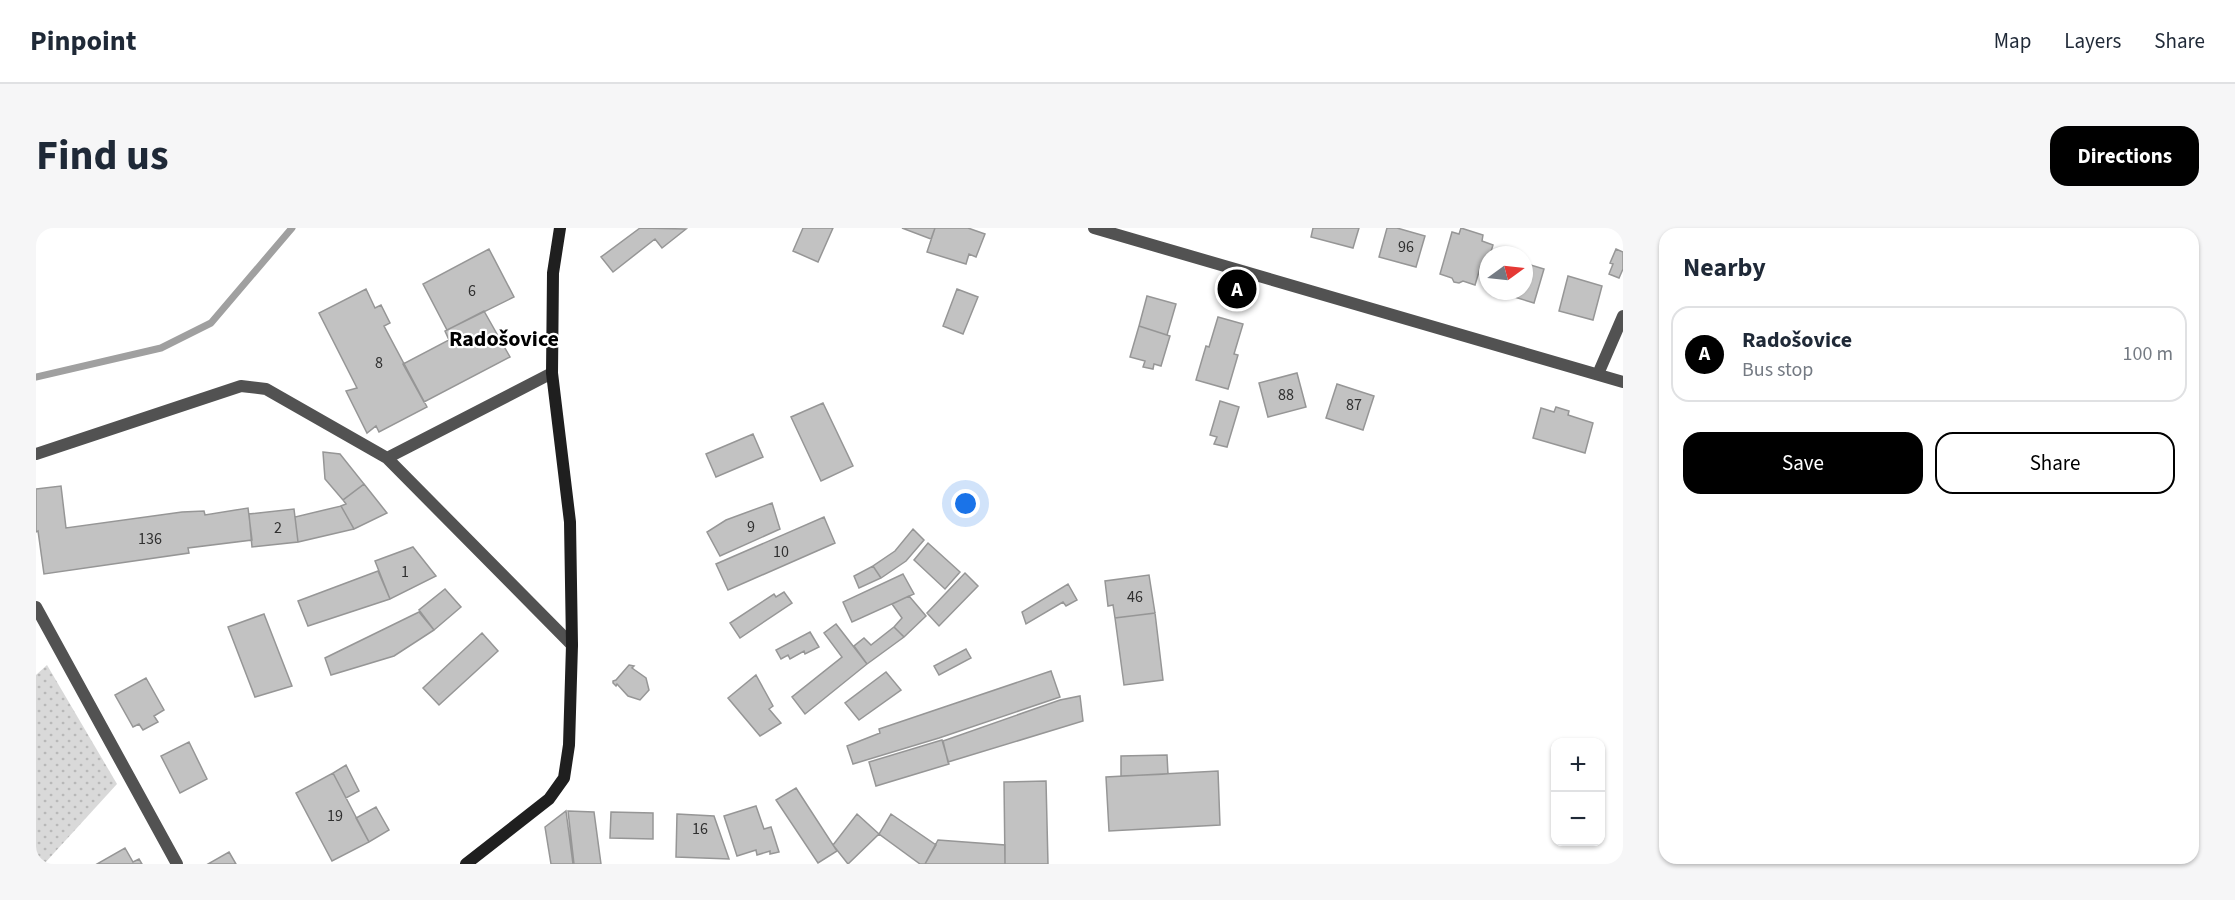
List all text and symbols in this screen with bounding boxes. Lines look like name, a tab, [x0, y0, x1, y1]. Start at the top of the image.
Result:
text: Pinpoint	[30, 21, 137, 61]
text: Map	[1994, 26, 2031, 56]
text: Layers	[2064, 26, 2121, 56]
text: Share	[2154, 26, 2205, 56]
text: Find us	[36, 126, 169, 186]
button: Directions	[2050, 126, 2199, 186]
house number: 96	[1398, 236, 1414, 258]
north arrow	[1479, 246, 1533, 300]
text: Nearby	[1683, 249, 1766, 286]
pin: A	[1218, 266, 1256, 312]
house number: 6	[468, 280, 476, 302]
district label: Radošovice	[449, 323, 559, 355]
text: Radošovice	[1742, 324, 1852, 356]
text: A	[1699, 340, 1710, 368]
text: 100 m	[2123, 340, 2173, 368]
house number: 8	[375, 352, 383, 374]
text: Bus stop	[1742, 356, 1813, 384]
house number: 88	[1278, 384, 1294, 406]
house number: 87	[1346, 394, 1362, 416]
button: Save	[1683, 432, 1923, 494]
button: Share	[1935, 432, 2175, 494]
your location	[951, 489, 980, 518]
house number: 9	[747, 516, 755, 538]
house number: 2	[274, 517, 282, 539]
house number: 136	[138, 528, 162, 550]
house number: 10	[773, 541, 789, 563]
house number: 1	[401, 561, 409, 583]
house number: 46	[1127, 586, 1143, 608]
map controls	[1551, 738, 1605, 846]
button: +	[1551, 738, 1605, 792]
button: −	[1551, 792, 1605, 846]
house number: 19	[327, 805, 343, 827]
house number: 16	[692, 818, 708, 840]

